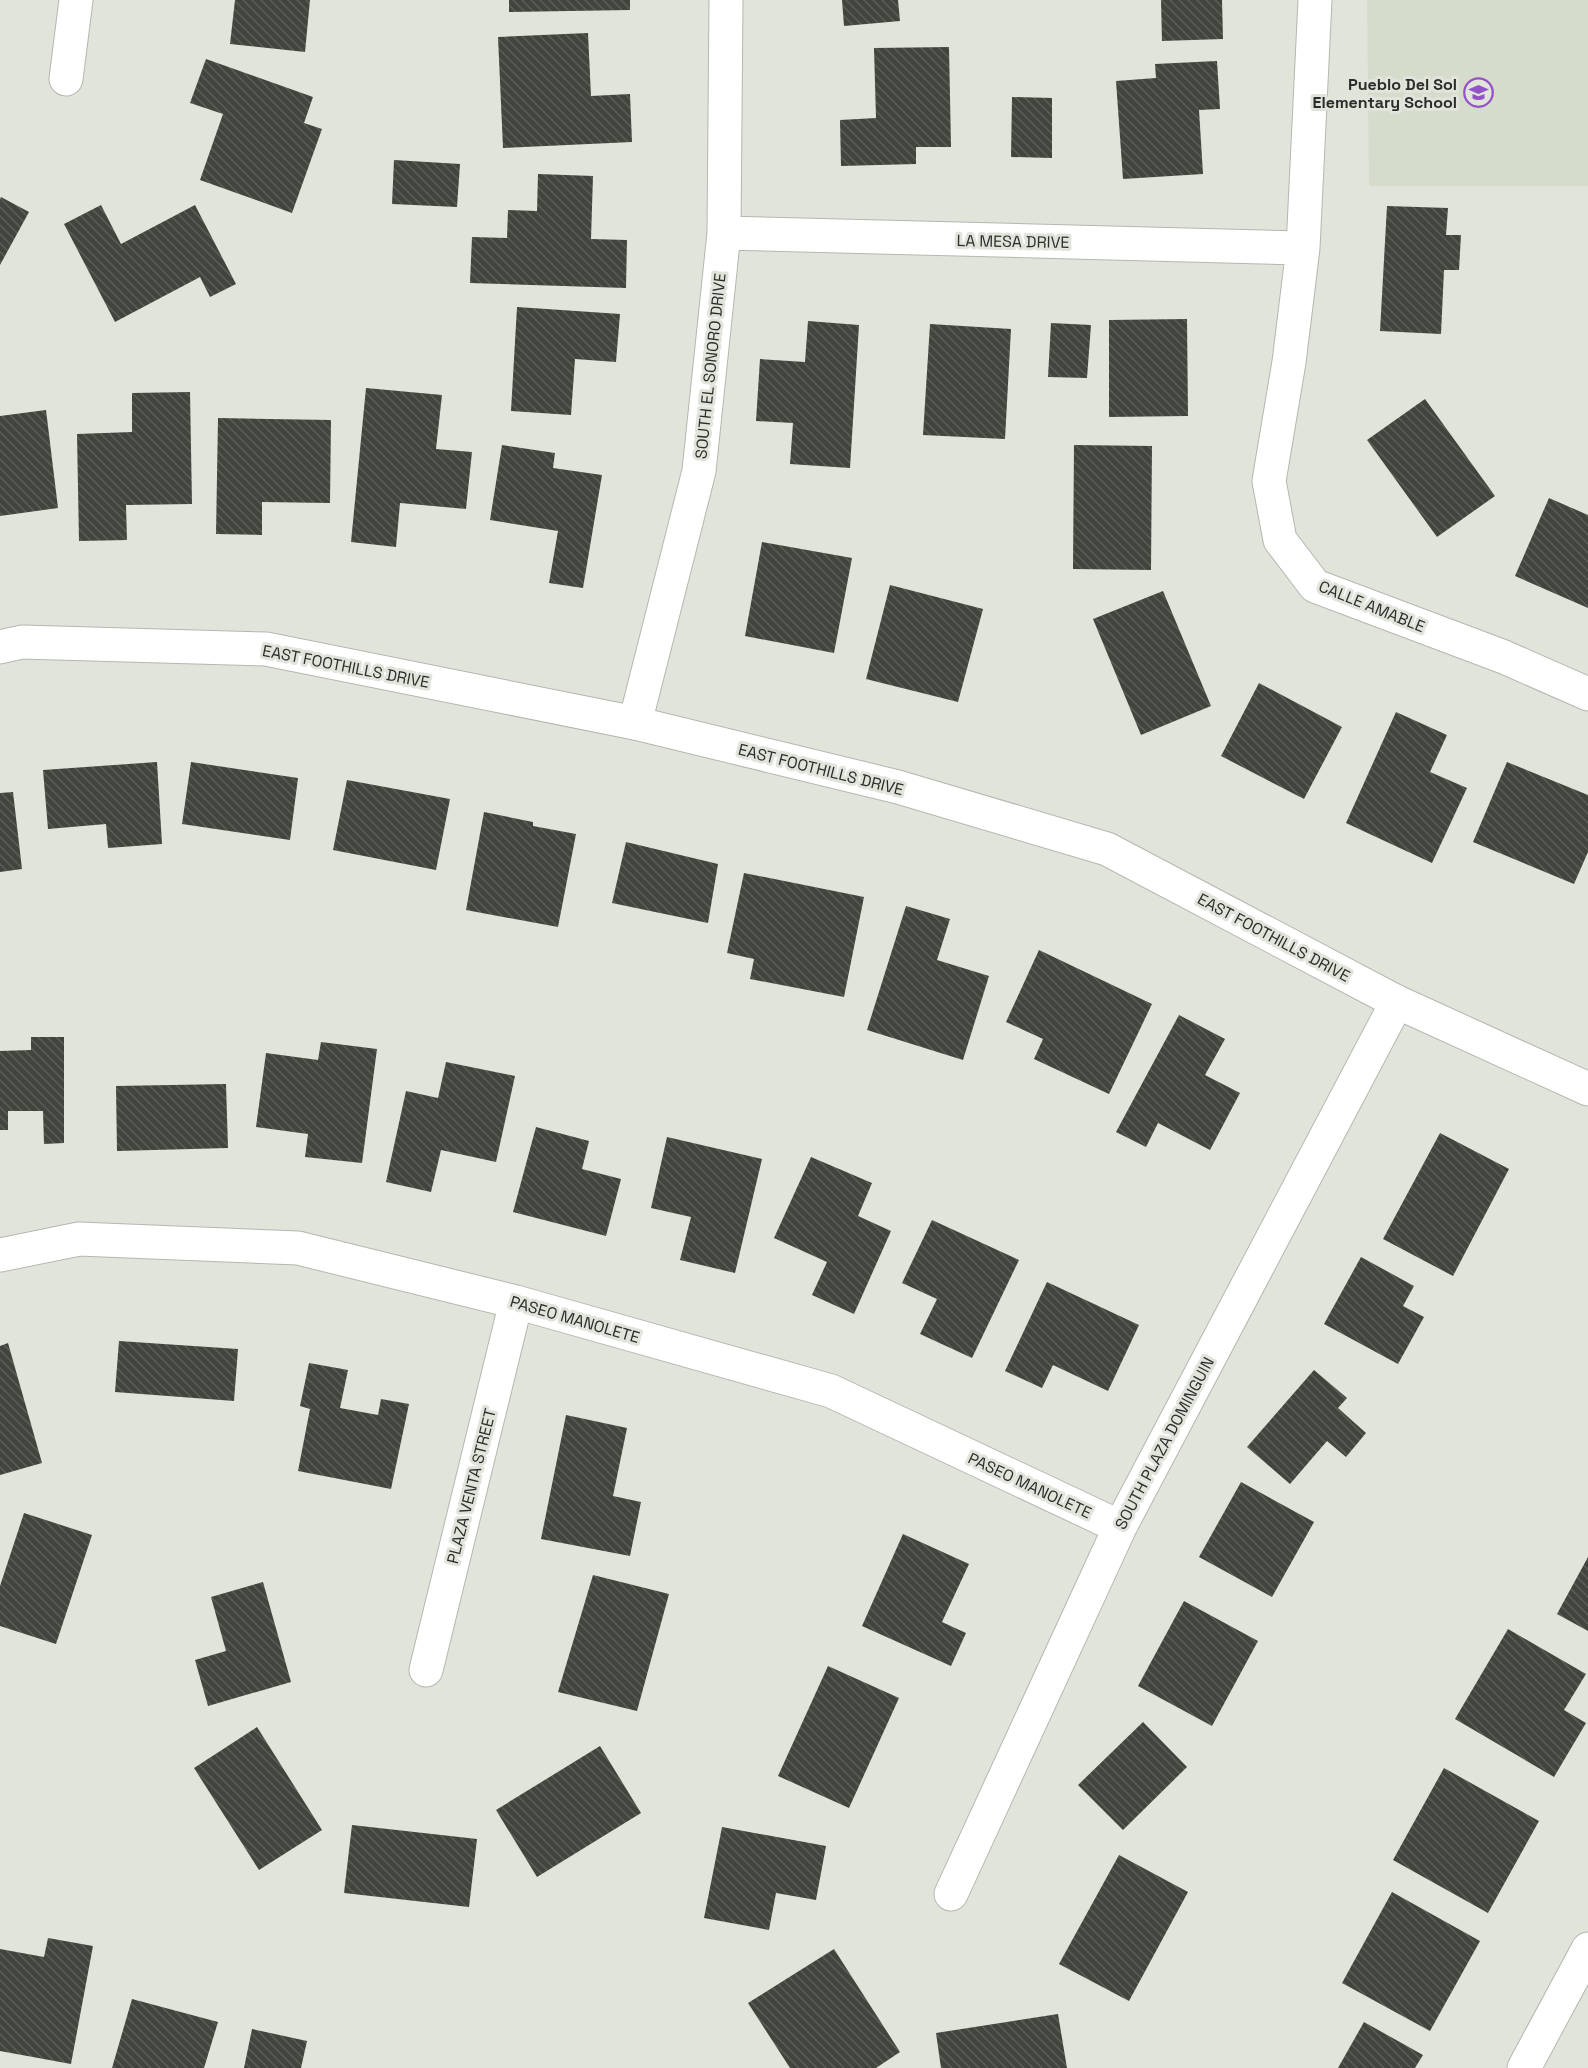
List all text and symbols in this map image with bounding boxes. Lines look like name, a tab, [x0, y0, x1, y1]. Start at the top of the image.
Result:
place label: Pueblo Del Sol Elementary School	[1313, 74, 1457, 113]
school or university icon: Pueblo Del Sol Elementary School	[1462, 77, 1494, 109]
street label: LA MESA DRIVE	[956, 230, 1070, 253]
street label: SOUTH EL SONORO DRIVE	[690, 272, 731, 460]
street label: CALLE AMABLE	[1316, 576, 1428, 637]
street label: EAST FOOTHILLS DRIVE	[261, 640, 431, 693]
street label: EAST FOOTHILLS DRIVE	[736, 739, 906, 800]
street label: EAST FOOTHILLS DRIVE	[1194, 888, 1354, 987]
street label: PASEO MANOLETE	[508, 1291, 642, 1348]
street label: SOUTH PLAZA DOMINGUIN	[1110, 1353, 1219, 1533]
street label: PLAZA VENTA STREET	[442, 1406, 501, 1566]
street label: PASEO MANOLETE	[965, 1448, 1095, 1523]

